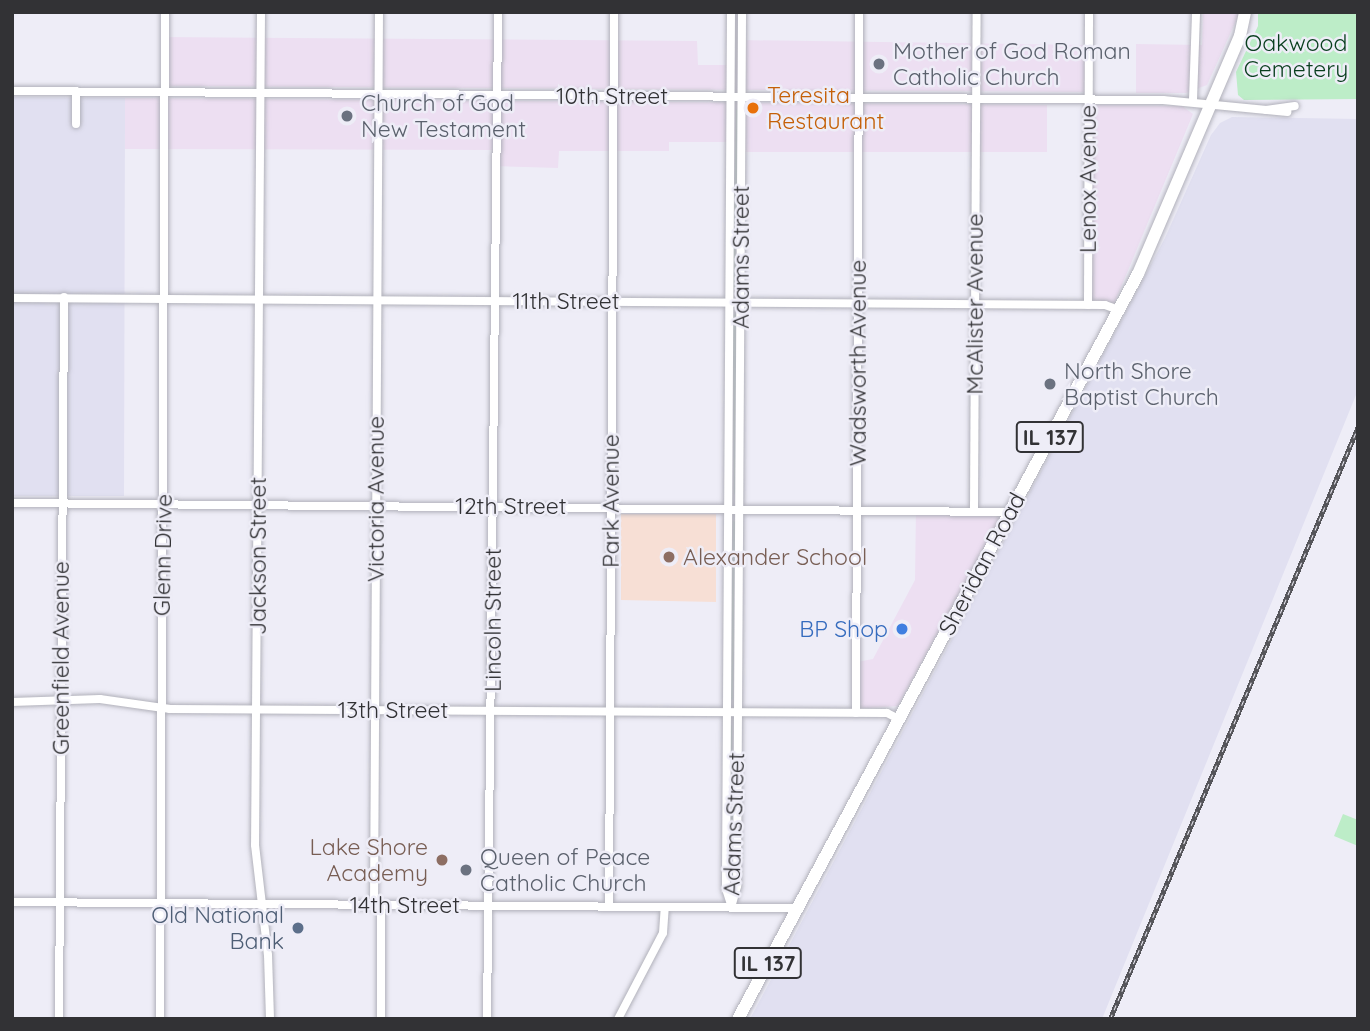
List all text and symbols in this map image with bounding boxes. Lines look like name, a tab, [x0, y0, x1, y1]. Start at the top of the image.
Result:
park label: Oakwood Cemetery	[1244, 29, 1348, 83]
place label: Mother of God Roman Catholic Church	[893, 37, 1131, 91]
marker: Mother of God Roman Catholic Church	[871, 56, 887, 72]
place label: Teresita Restaurant	[767, 81, 884, 135]
street label: 10th Street	[556, 82, 668, 110]
place label: Church of God New Testament	[361, 89, 526, 143]
marker: Teresita Restaurant	[745, 100, 761, 116]
street label: Lenox Avenue	[1074, 105, 1102, 253]
marker: Church of God New Testament	[339, 108, 355, 124]
street label: Adams Street	[727, 185, 755, 329]
street label: McAlister Avenue	[961, 213, 989, 395]
street label: Wadsworth Avenue	[844, 260, 872, 466]
street label: 11th Street	[512, 287, 620, 315]
place label: North Shore Baptist Church	[1064, 357, 1219, 411]
marker: North Shore Baptist Church	[1042, 376, 1058, 392]
street label: Victoria Avenue	[362, 416, 390, 582]
road number: IL 137	[1015, 420, 1085, 454]
street label: Park Avenue	[597, 434, 625, 568]
street label: Jackson Street	[244, 477, 272, 635]
street label: Sheridan Road	[933, 488, 1031, 640]
street label: 12th Street	[455, 492, 567, 520]
street label: Glenn Drive	[148, 494, 178, 616]
place label: Alexander School	[683, 543, 867, 571]
street label: Lincoln Street	[479, 548, 507, 692]
marker: Alexander School	[661, 549, 677, 565]
street label: Greenfield Avenue	[47, 561, 75, 755]
place label: BP Shop	[799, 615, 888, 643]
marker: BP Shop	[894, 621, 910, 637]
street label: 13th Street	[338, 696, 448, 724]
street label: Adams Street	[718, 752, 750, 896]
place label: Lake Shore Academy	[310, 833, 428, 887]
place label: Queen of Peace Catholic Church	[480, 843, 650, 897]
marker: Lake Shore Academy	[434, 852, 450, 868]
marker: Queen of Peace Catholic Church	[458, 862, 474, 878]
street label: 14th Street	[350, 891, 460, 919]
place label: Old National Bank	[151, 901, 284, 955]
marker: Old National Bank	[290, 920, 306, 936]
road number: IL 137	[733, 946, 803, 981]

